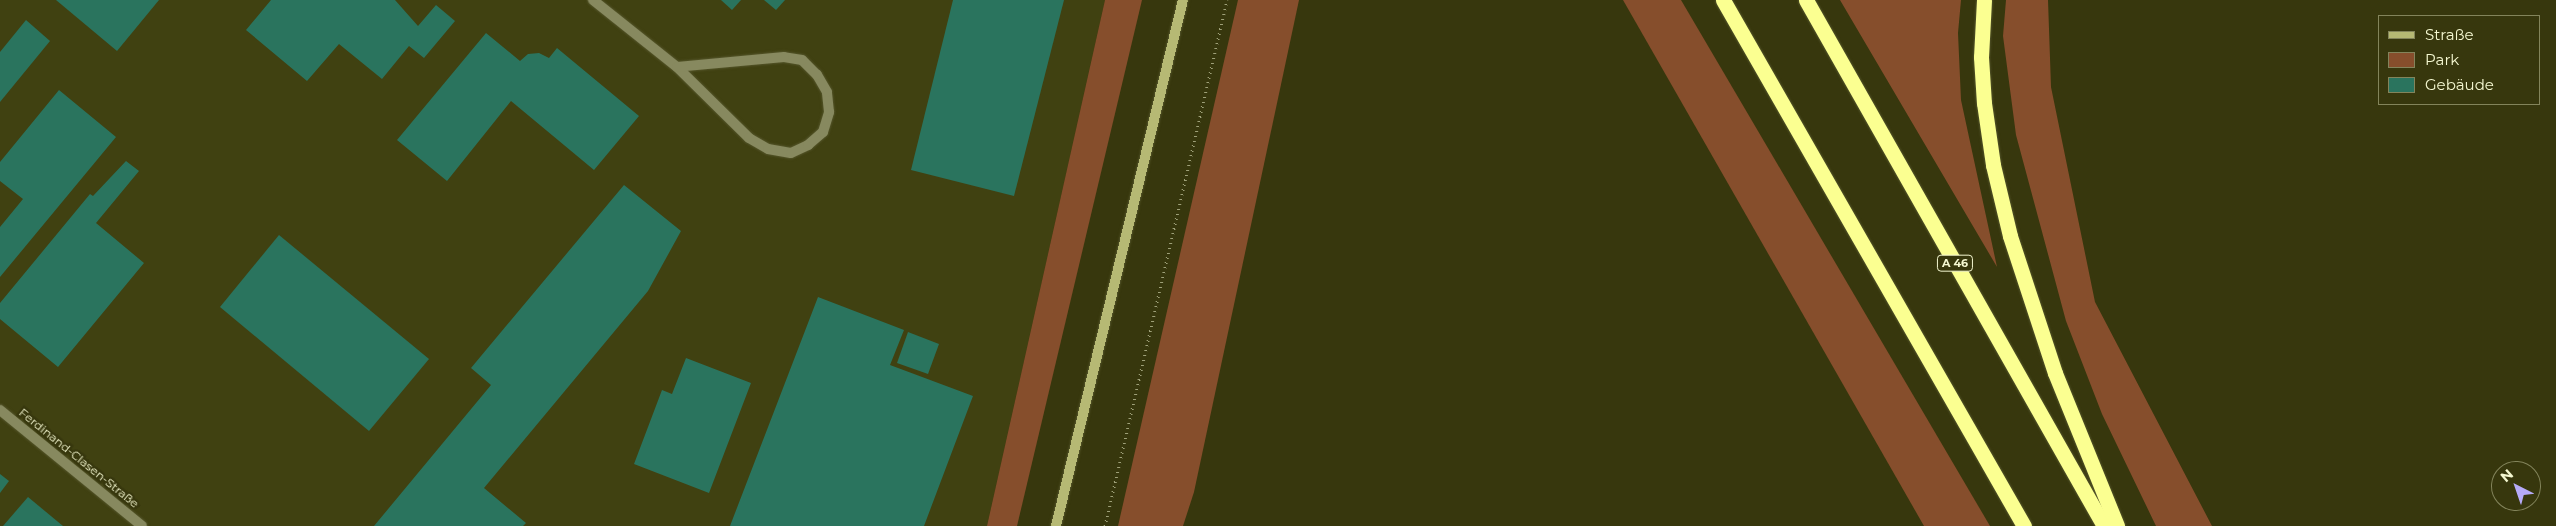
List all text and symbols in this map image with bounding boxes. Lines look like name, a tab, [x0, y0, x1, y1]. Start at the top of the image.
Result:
legend	[2378, 15, 2541, 105]
text: Straße	[2425, 25, 2474, 44]
text: Park	[2425, 50, 2459, 69]
text: Gebäude	[2425, 75, 2494, 94]
road number: A 46	[1936, 254, 1974, 272]
street label: Ferdinand-Clasen-Straße	[16, 405, 142, 511]
north arrow	[2491, 461, 2541, 511]
text: N	[2497, 465, 2517, 486]

